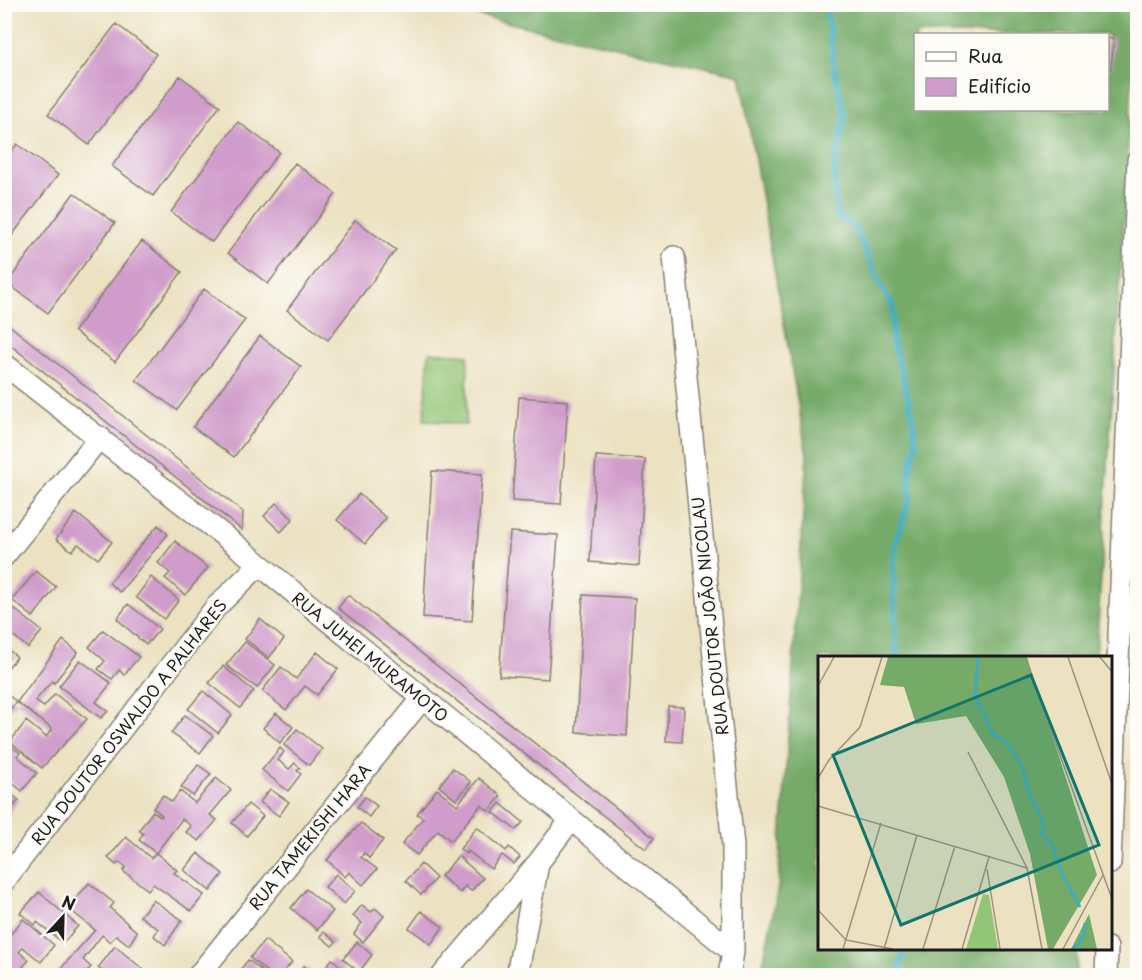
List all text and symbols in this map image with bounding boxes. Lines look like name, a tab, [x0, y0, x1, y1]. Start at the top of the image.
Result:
legend	[914, 33, 1109, 111]
text: Rua	[968, 42, 1003, 69]
text: Edifício	[968, 72, 1031, 99]
street label: RUA DOUTOR JOÃO NICOLAU	[685, 496, 733, 737]
street label: RUA JUHEI MURAMOTO	[287, 586, 454, 727]
street label: RUA DOUTOR OSWALDO A PALHARES	[25, 593, 232, 849]
inset map	[818, 656, 1112, 950]
street label: RUA TAMEKISHI HARA	[243, 758, 376, 915]
north arrow	[33, 887, 93, 947]
text: N	[59, 889, 79, 916]

